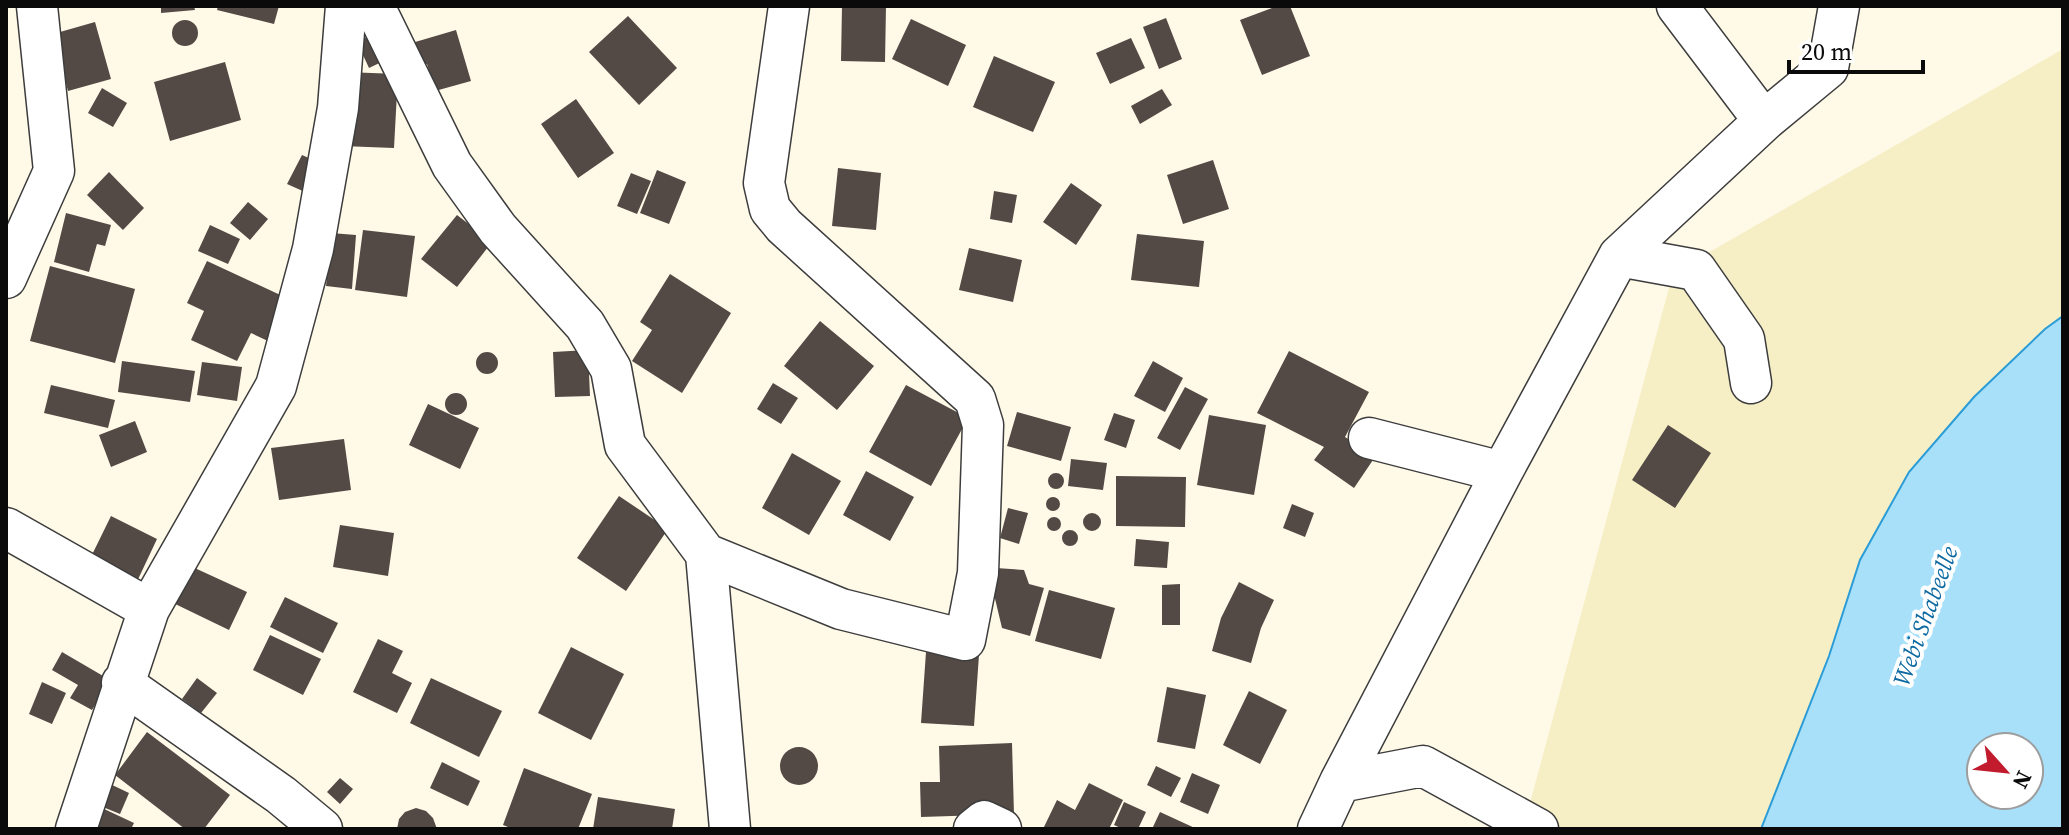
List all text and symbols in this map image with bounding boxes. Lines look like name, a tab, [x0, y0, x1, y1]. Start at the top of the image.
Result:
scale bar	[1789, 24, 1923, 74]
text: 20 m	[1801, 35, 1852, 68]
water label: Webi Shabeelle	[1884, 541, 1966, 690]
north arrow	[1965, 731, 2045, 811]
text: N	[2006, 766, 2040, 794]

